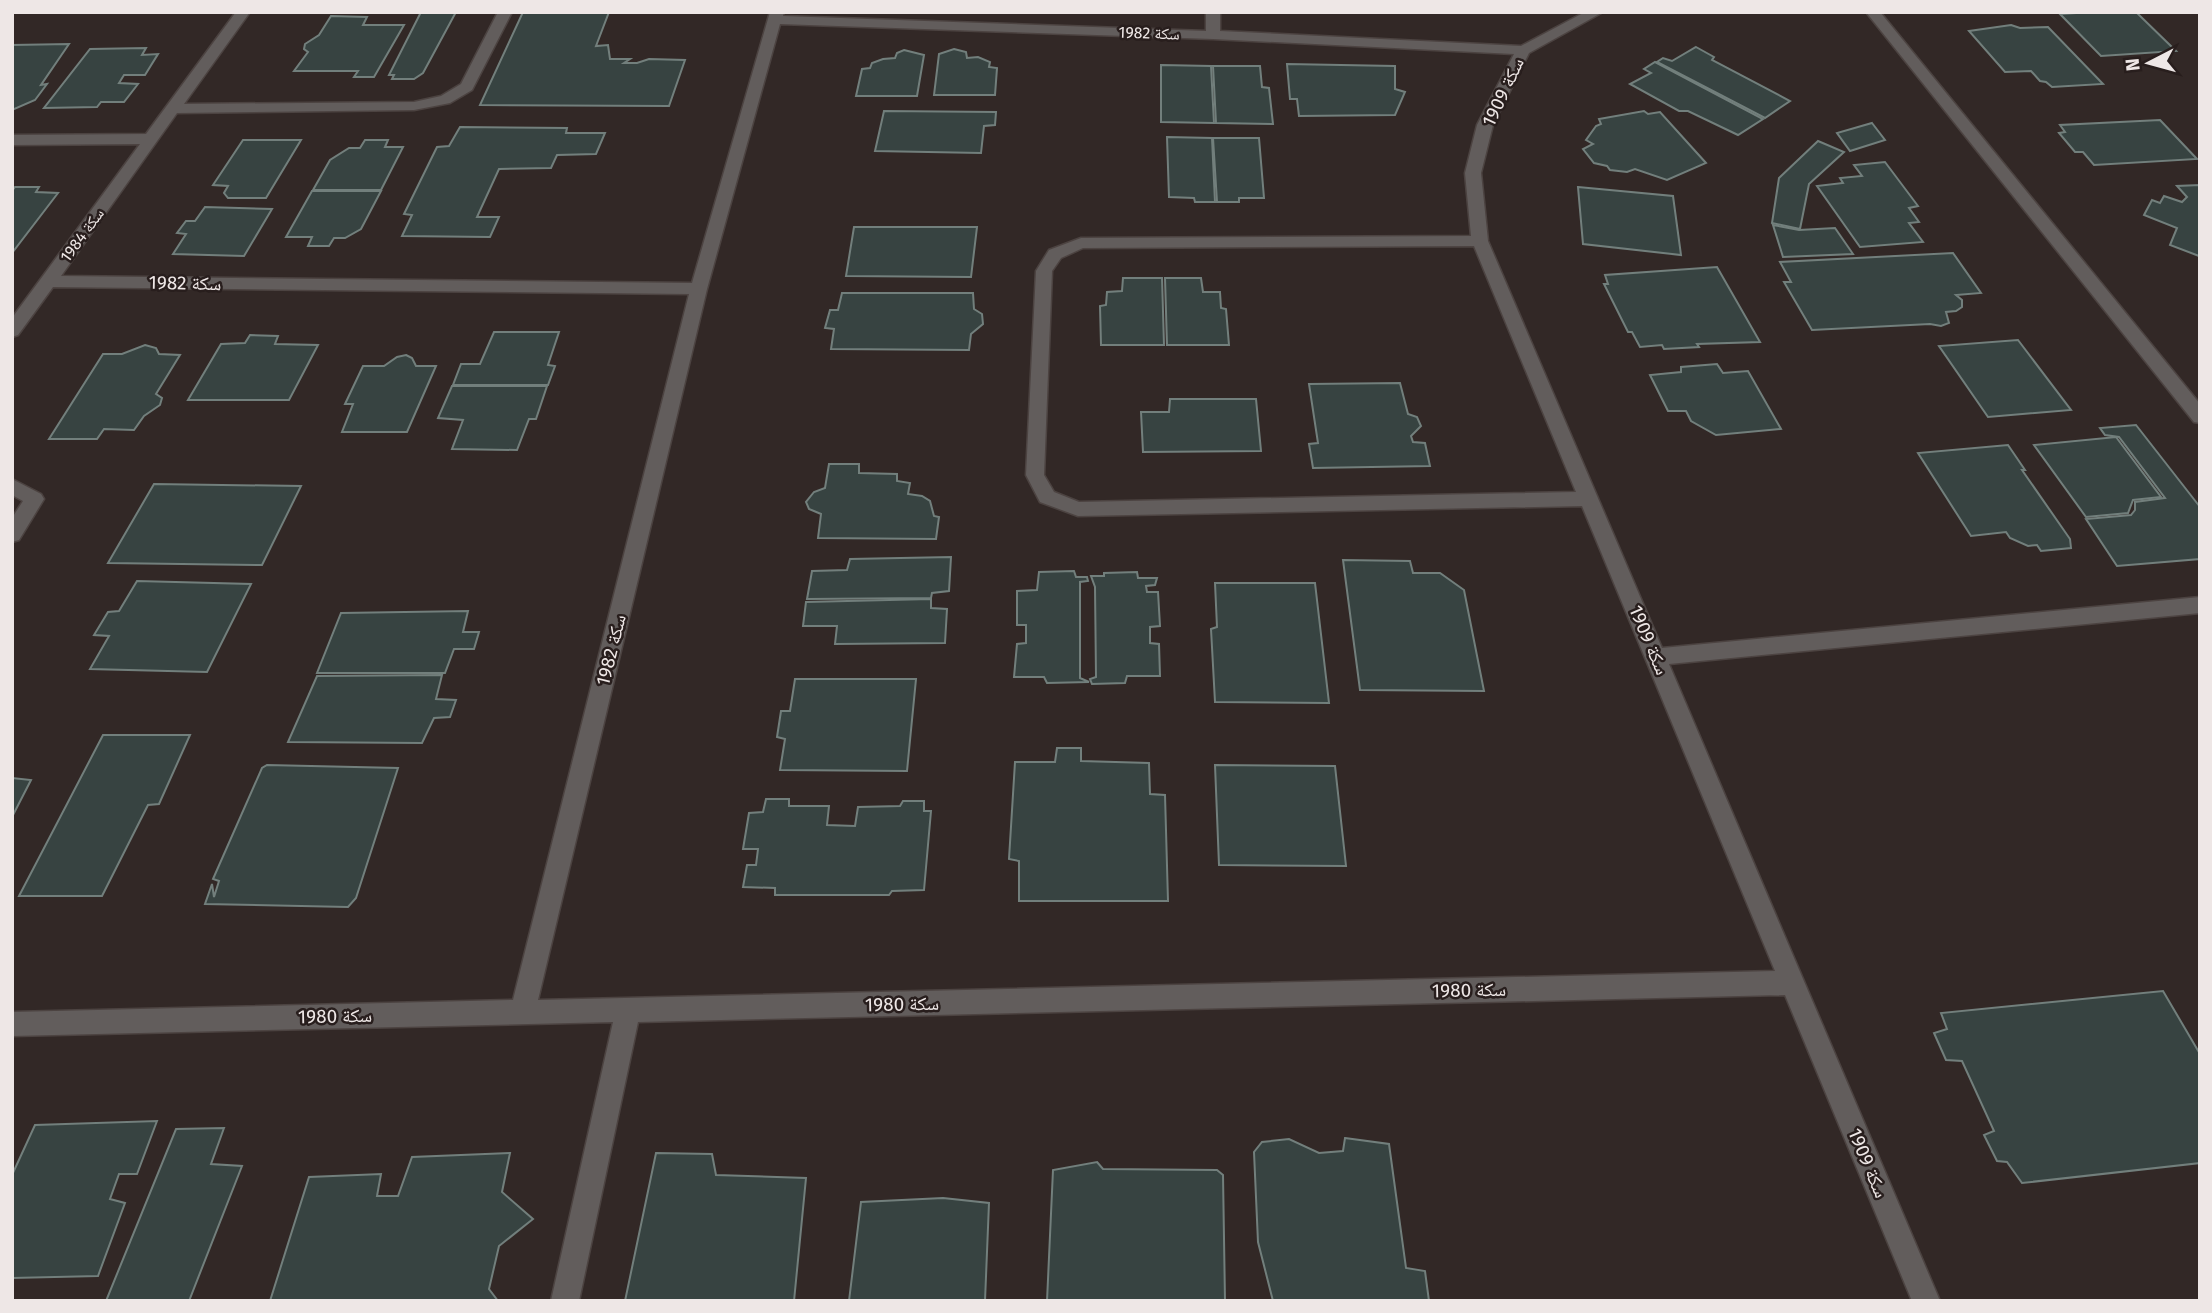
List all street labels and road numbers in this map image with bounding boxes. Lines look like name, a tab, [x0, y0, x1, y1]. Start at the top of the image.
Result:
street label: سكة 1982	[1118, 22, 1180, 44]
street label: سكة 1909	[1477, 54, 1529, 130]
street label: سكة 1984	[56, 204, 108, 266]
street label: سكة 1982	[148, 271, 222, 295]
street label: سكة 1909	[1624, 602, 1674, 678]
street label: سكة 1982	[591, 612, 631, 688]
street label: سكة 1980	[1432, 978, 1506, 1002]
street label: سكة 1980	[865, 992, 939, 1016]
street label: سكة 1980	[298, 1004, 372, 1028]
street label: سكة 1909	[1843, 1125, 1893, 1201]

